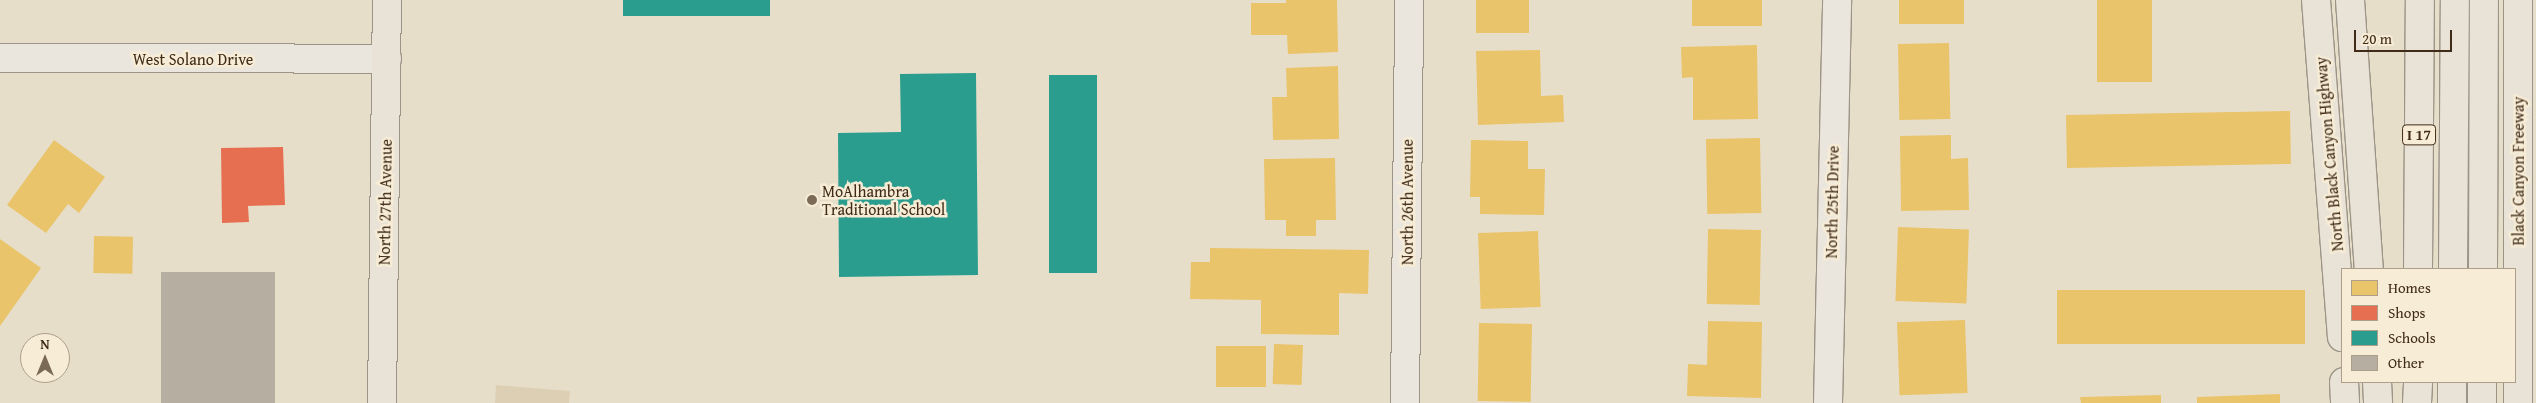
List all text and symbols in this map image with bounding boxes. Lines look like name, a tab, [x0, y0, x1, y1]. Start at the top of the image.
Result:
scale bar	[2356, 20, 2454, 52]
text: 20 m	[2362, 28, 2392, 49]
street label: West Solano Drive	[133, 49, 253, 69]
street label: North Black Canyon Highway	[2311, 56, 2347, 252]
street label: Black Canyon Freeway	[2508, 96, 2528, 246]
road number: I 17	[2402, 122, 2436, 148]
street label: North 27th Avenue	[374, 139, 396, 265]
street label: North 26th Avenue	[1397, 139, 1417, 265]
street label: North 25th Drive	[1821, 145, 1843, 259]
place label: MoAlhambra Traditional School	[822, 181, 945, 219]
marker: MoAlhambra Traditional School	[806, 194, 818, 206]
legend	[2341, 268, 2516, 383]
text: Homes	[2388, 277, 2431, 298]
text: Shops	[2388, 302, 2425, 323]
text: Schools	[2388, 327, 2436, 348]
north arrow	[20, 333, 70, 383]
text: N	[40, 334, 50, 354]
text: Other	[2388, 352, 2424, 373]

